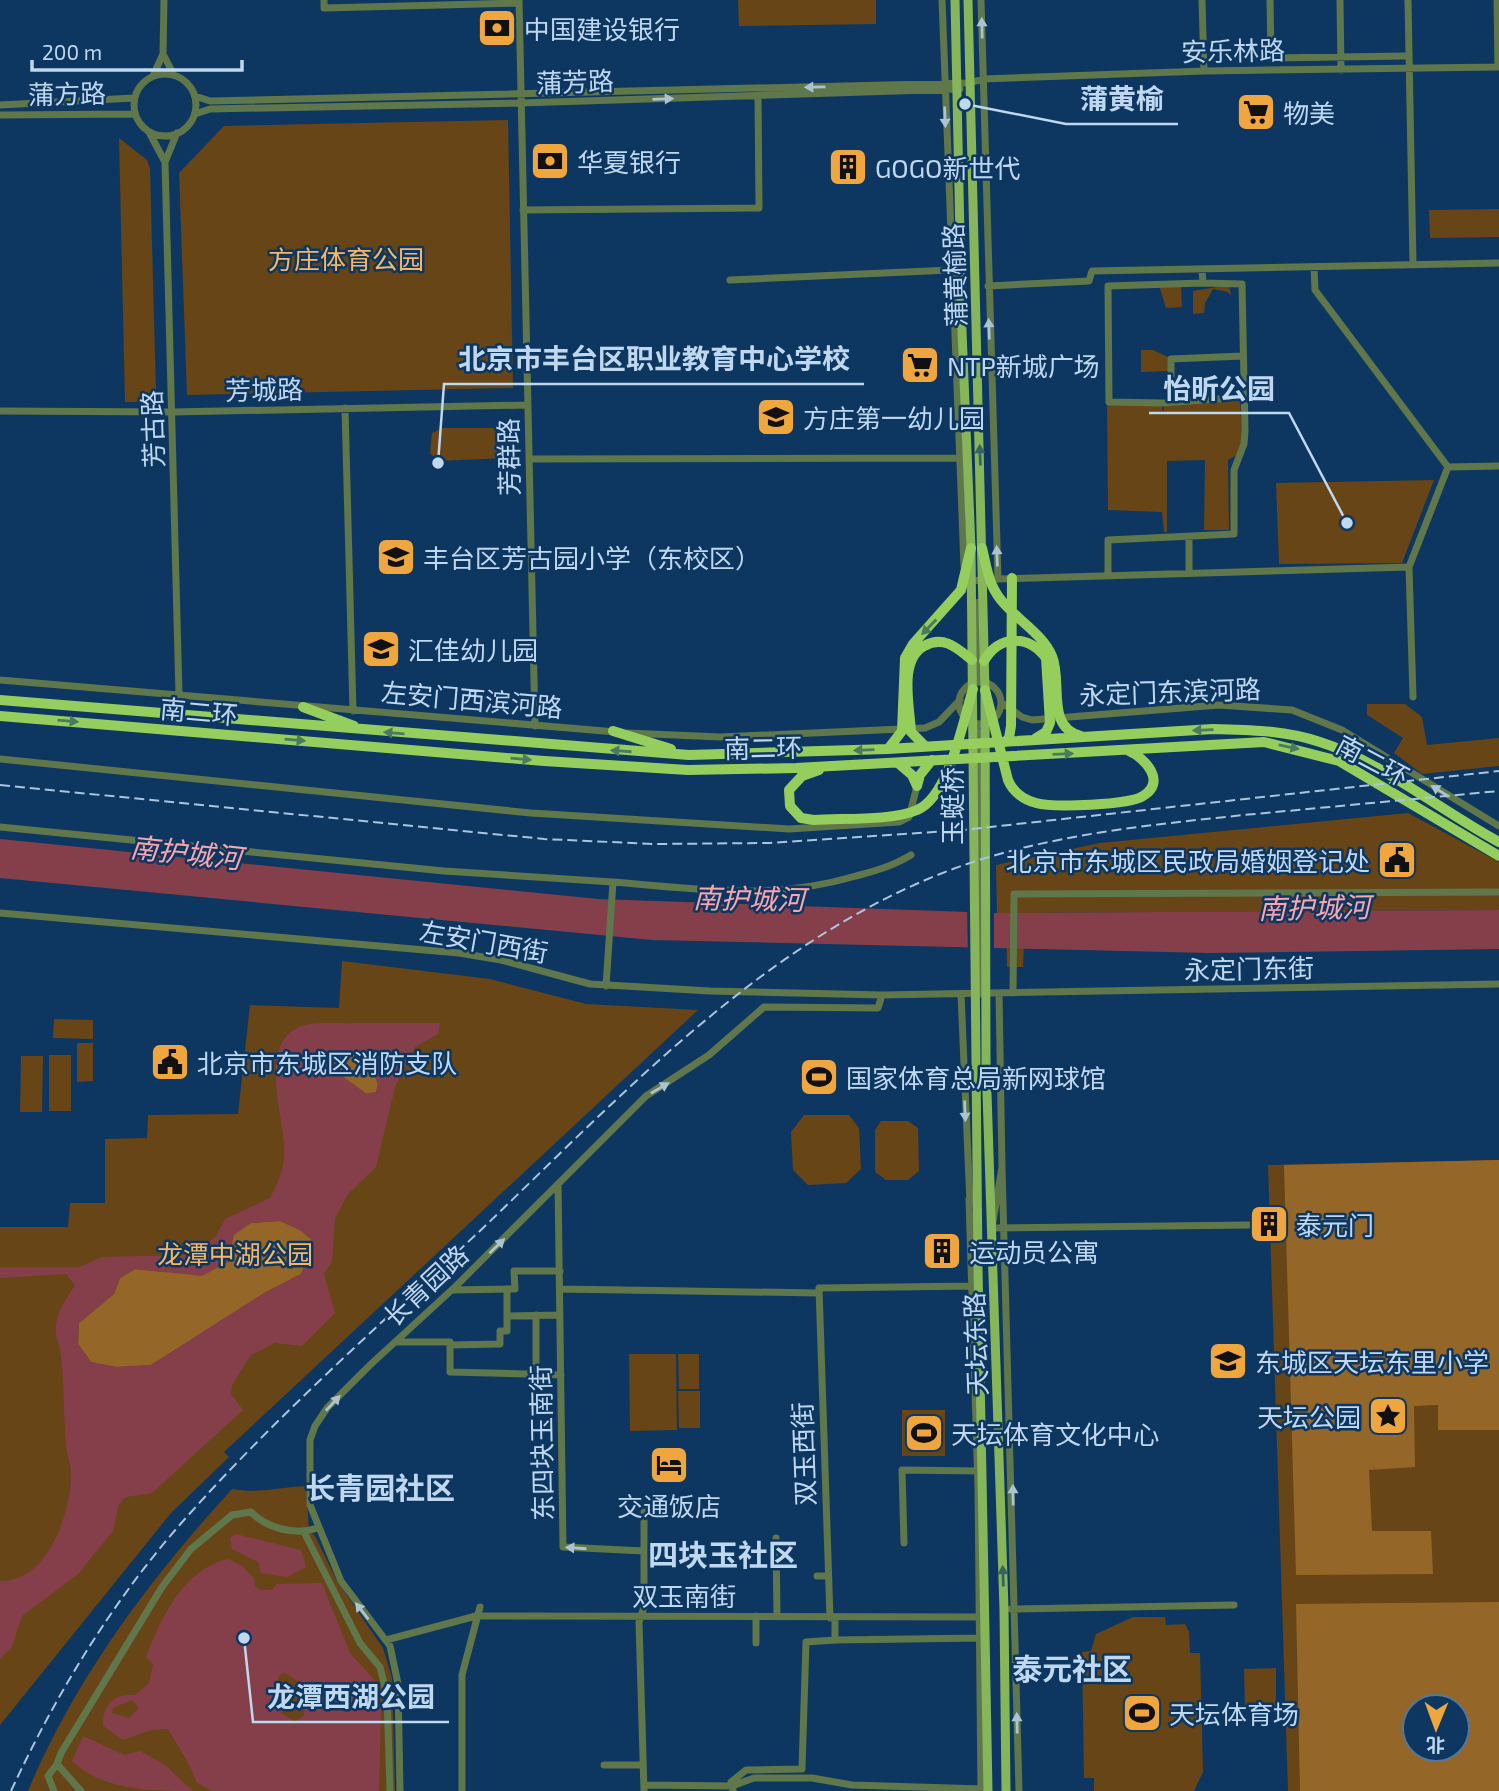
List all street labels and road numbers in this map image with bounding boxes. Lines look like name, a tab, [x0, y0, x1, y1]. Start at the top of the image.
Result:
street label: 安乐林路	[1181, 34, 1285, 66]
street label: 蒲芳路	[535, 64, 615, 98]
street label: 蒲方路	[28, 77, 106, 109]
street label: 蒲黄榆路	[937, 222, 971, 328]
street label: 芳城路	[225, 373, 303, 405]
street label: 芳古路	[135, 389, 169, 469]
street label: 芳群路	[492, 418, 524, 496]
street label: 永定门东滨河路	[1079, 672, 1261, 710]
street label: 左安门西滨河路	[380, 676, 564, 722]
street label: 南二环	[159, 692, 239, 730]
street label: 南二环	[1331, 728, 1415, 792]
street label: 南二环	[724, 731, 802, 763]
street label: 玉蜓桥	[936, 767, 967, 845]
street label: 左安门西街	[417, 914, 551, 968]
street label: 永定门东街	[1184, 951, 1314, 985]
street label: 长青园路	[376, 1238, 474, 1332]
street label: 天坛东路	[958, 1291, 992, 1397]
street label: 东四块玉南街	[524, 1365, 558, 1521]
street label: 双玉西街	[786, 1401, 820, 1507]
street label: 双玉南街	[632, 1580, 736, 1611]

